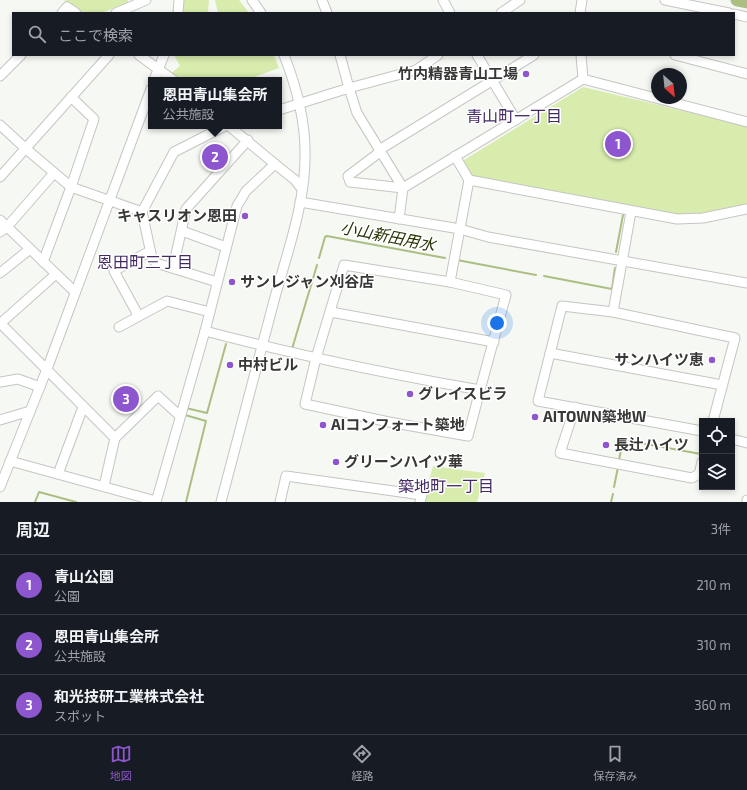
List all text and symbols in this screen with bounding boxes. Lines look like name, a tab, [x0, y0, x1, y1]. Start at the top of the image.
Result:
search box	[12, 12, 735, 56]
icon: search	[26, 23, 48, 45]
text: ここで検索	[58, 26, 133, 44]
place label: 竹内精器青山工場	[398, 64, 518, 82]
north arrow	[651, 68, 687, 104]
marker: 竹内精器青山工場	[521, 69, 531, 79]
popup	[148, 77, 282, 129]
text: 恩田青山集会所	[162, 85, 268, 103]
text: 公共施設	[162, 106, 215, 122]
district label: 青山町一丁目	[466, 106, 562, 125]
pin: 1	[605, 129, 631, 159]
pin: 2	[202, 142, 228, 172]
place label: キャスリオン恩田	[117, 206, 237, 224]
marker: キャスリオン恩田	[240, 211, 250, 221]
water label: 小山新田用水	[339, 217, 439, 254]
district label: 恩田町三丁目	[97, 252, 193, 271]
place label: サンレジャン刈谷店	[240, 272, 374, 290]
marker: サンレジャン刈谷店	[227, 277, 237, 287]
your location	[487, 313, 507, 333]
place label: サンハイツ恵	[614, 350, 704, 368]
place label: 中村ビル	[238, 355, 298, 373]
marker: サンハイツ恵	[707, 355, 717, 365]
marker: 中村ビル	[225, 360, 235, 370]
pin: 3	[113, 384, 139, 414]
place label: グレイスビラ	[418, 384, 508, 402]
marker: グレイスビラ	[405, 389, 415, 399]
place label: AITOWN築地W	[543, 407, 647, 425]
marker: AITOWN築地W	[530, 412, 540, 422]
place label: AIコンフォート築地	[331, 415, 465, 433]
map controls	[699, 418, 735, 490]
button: locate	[699, 418, 735, 454]
marker: AIコンフォート築地	[318, 420, 328, 430]
place label: 長辻ハイツ	[614, 435, 689, 453]
marker: 長辻ハイツ	[601, 440, 611, 450]
place label: グリーンハイツ華	[344, 452, 463, 470]
button: layers	[699, 454, 735, 490]
marker: グリーンハイツ華	[331, 457, 341, 467]
district label: 築地町一丁目	[398, 476, 494, 495]
text: 周辺	[16, 519, 50, 539]
text: 3件	[711, 521, 731, 537]
text: 青山公園	[54, 567, 114, 585]
text: 1	[26, 577, 32, 593]
text: 210 m	[696, 577, 731, 593]
text: 公園	[54, 588, 80, 604]
text: 恩田青山集会所	[54, 627, 159, 645]
text: 2	[25, 637, 33, 653]
text: 310 m	[696, 637, 731, 653]
text: 公共施設	[54, 648, 106, 664]
text: 和光技研工業株式会社	[54, 687, 204, 705]
text: 3	[25, 697, 33, 713]
text: 360 m	[694, 697, 731, 713]
text: スポット	[54, 708, 106, 724]
tab: 地図	[110, 743, 132, 783]
tab: 経路	[351, 743, 373, 783]
tab: 保存済み	[593, 743, 637, 783]

